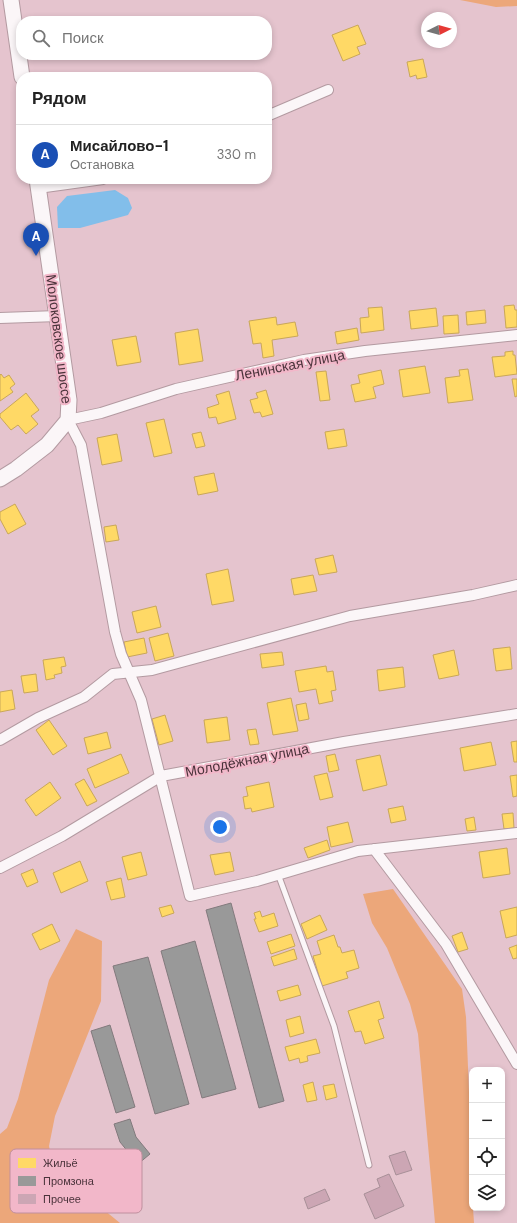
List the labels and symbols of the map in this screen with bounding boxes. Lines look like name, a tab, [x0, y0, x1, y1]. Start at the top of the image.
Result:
north arrow	[421, 12, 457, 48]
pin: A	[23, 223, 49, 256]
street label: Молоковское шоссе	[42, 273, 76, 405]
street label: Ленинская улица	[234, 346, 347, 384]
street label: Молодёжная улица	[184, 739, 311, 781]
your location	[210, 817, 230, 837]
legend	[10, 1149, 142, 1213]
text: Жильё	[43, 1156, 78, 1170]
text: Промзона	[43, 1174, 95, 1188]
text: Прочее	[43, 1192, 81, 1206]

